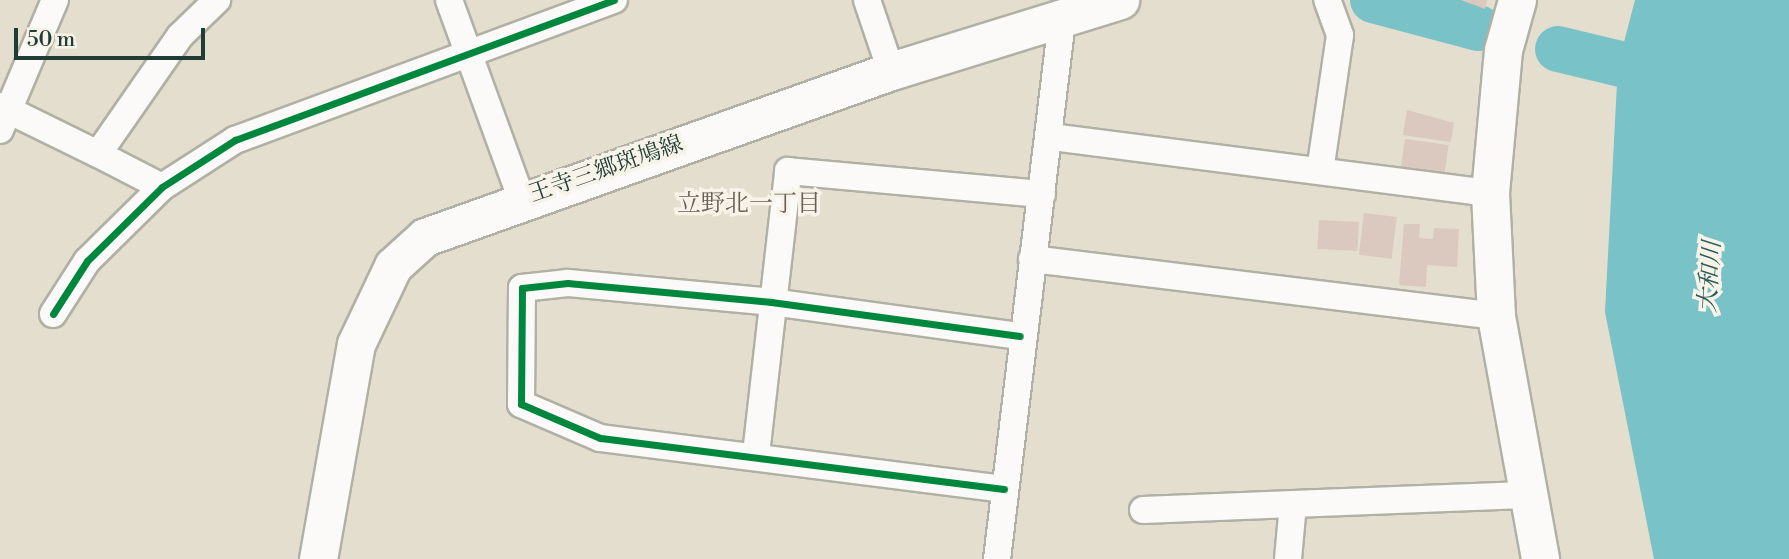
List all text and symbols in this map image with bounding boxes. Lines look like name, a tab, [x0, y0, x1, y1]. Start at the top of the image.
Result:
scale bar	[18, 14, 208, 58]
text: 50 m	[27, 27, 75, 53]
street label: 王寺三郷斑鳩線	[525, 130, 687, 208]
district label: 立野北一丁目	[677, 191, 821, 219]
water label: 大和川	[1694, 240, 1728, 314]

